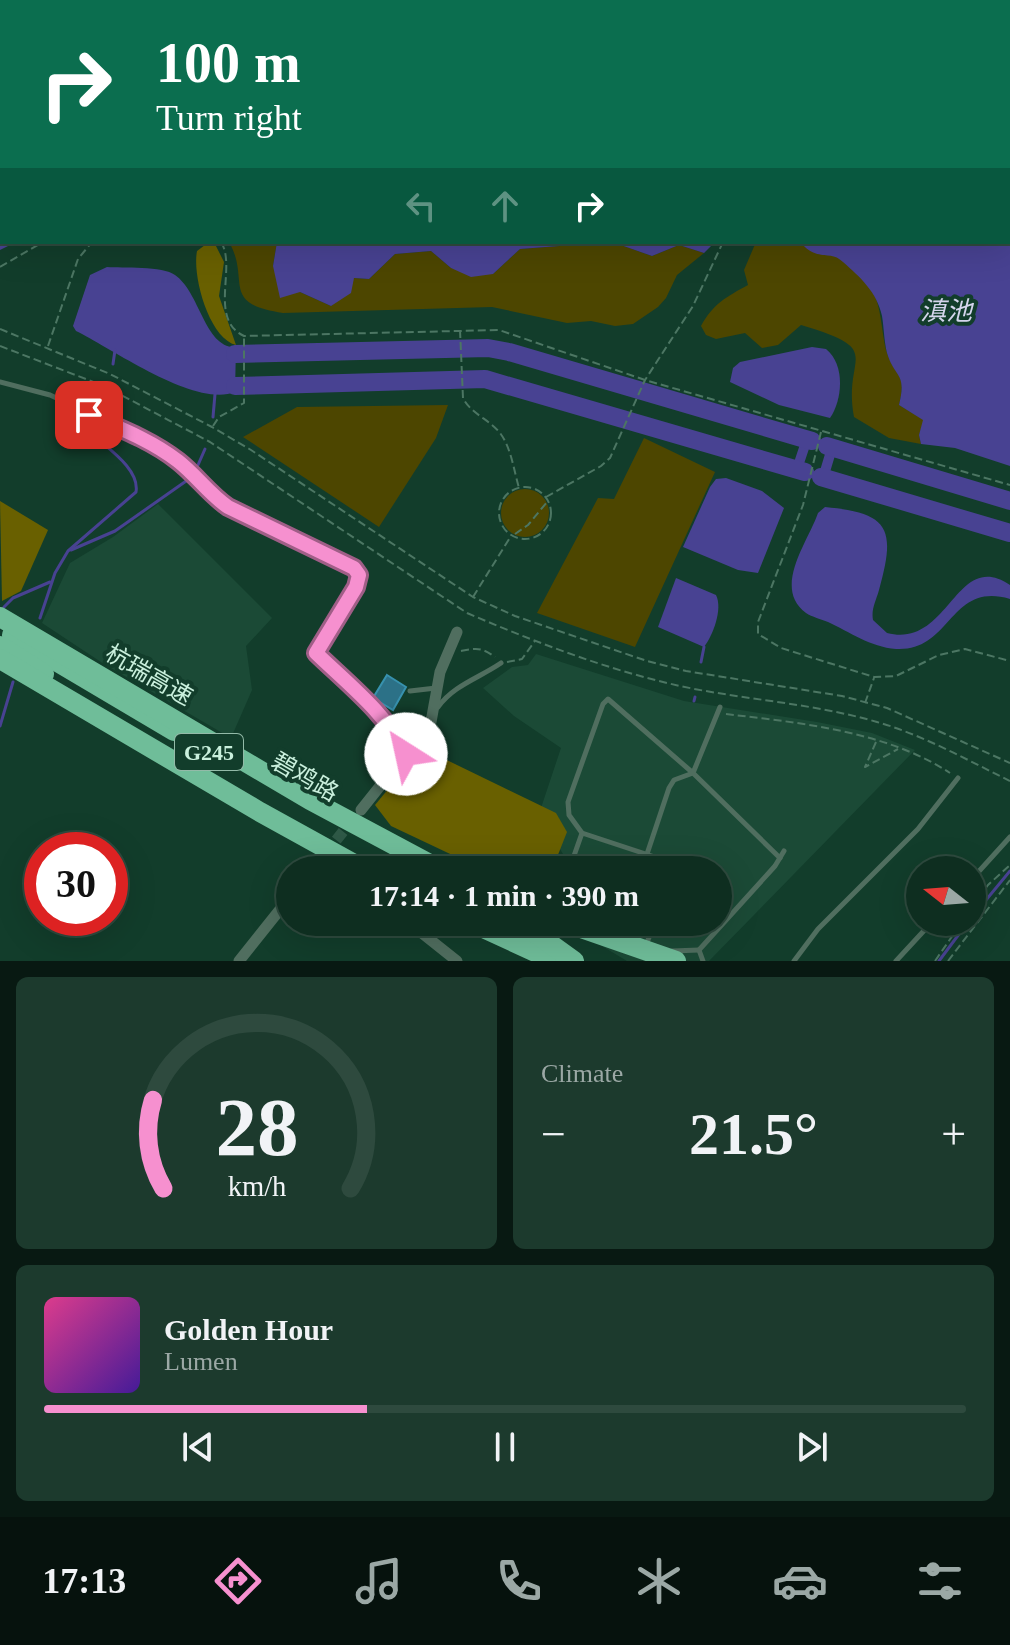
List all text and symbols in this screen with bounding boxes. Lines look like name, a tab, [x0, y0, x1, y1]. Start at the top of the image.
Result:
icon: right	[24, 32, 128, 136]
text: 100 m	[156, 32, 301, 94]
text: Turn right	[156, 98, 302, 138]
icon: left	[399, 184, 443, 228]
icon: ahead	[483, 184, 527, 228]
icon: right	[567, 184, 611, 228]
water label: 滇池	[920, 297, 975, 326]
pin	[55, 381, 123, 449]
icon: arrive	[67, 393, 111, 437]
street label: 杭瑞高速	[101, 640, 197, 710]
position arrow	[364, 712, 448, 796]
road number: G245	[175, 734, 243, 770]
street label: 碧鸡路	[267, 748, 343, 806]
speed limit sign: 30	[24, 832, 128, 936]
north arrow	[906, 856, 986, 936]
map controls	[906, 856, 986, 936]
text: 17:14 · 1 min · 390 m	[369, 879, 639, 912]
text: Climate	[541, 1059, 623, 1088]
text: 28	[215, 1081, 298, 1173]
text: 21.5°	[689, 1101, 818, 1167]
text: −	[541, 1110, 566, 1159]
text: +	[941, 1110, 966, 1159]
text: km/h	[227, 1171, 286, 1202]
text: Golden Hour	[164, 1313, 333, 1346]
text: Lumen	[164, 1347, 238, 1376]
icon: previous	[176, 1425, 220, 1469]
icon: pause	[483, 1425, 527, 1469]
icon: next	[790, 1425, 834, 1469]
icon: directions	[210, 1553, 266, 1609]
icon: music	[351, 1553, 407, 1609]
icon: phone	[491, 1553, 547, 1609]
icon: climate	[631, 1553, 687, 1609]
icon: car	[772, 1553, 828, 1609]
icon: filters	[912, 1553, 968, 1609]
text: 17:13	[42, 1561, 126, 1601]

